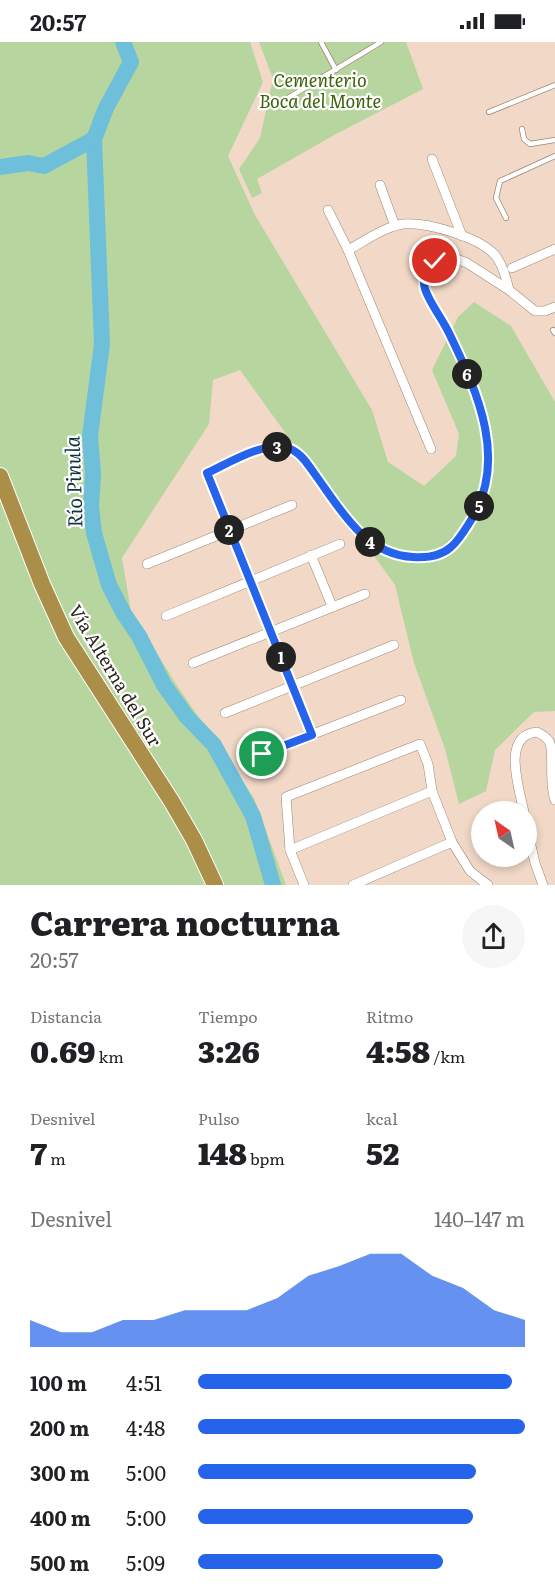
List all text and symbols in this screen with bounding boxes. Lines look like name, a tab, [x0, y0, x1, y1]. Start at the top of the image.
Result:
text: 20:57	[30, 5, 86, 38]
park label: Cementerio Boca del Monte	[259, 66, 381, 114]
pin	[409, 235, 460, 286]
icon: check	[418, 244, 451, 277]
pin: 6	[452, 359, 482, 389]
text: 6	[462, 362, 472, 386]
pin: 3	[262, 432, 292, 462]
water label: Río Pinula	[55, 435, 89, 528]
text: 3	[273, 435, 281, 459]
pin: 5	[464, 491, 494, 521]
text: 5	[475, 494, 483, 518]
pin: 2	[214, 515, 244, 545]
text: 2	[225, 518, 233, 542]
pin: 4	[355, 527, 385, 557]
text: 4	[365, 530, 375, 554]
street label: Vía Alterna del Sur	[63, 599, 169, 752]
pin: 1	[266, 642, 296, 672]
text: 1	[278, 645, 284, 669]
pin	[236, 728, 287, 779]
icon: arrive	[245, 737, 278, 770]
north arrow	[471, 801, 537, 867]
map controls	[471, 801, 537, 867]
text: Carrera nocturna	[30, 897, 340, 946]
button: share	[462, 905, 525, 968]
text: 20:57	[30, 944, 79, 974]
text: Distancia	[30, 1004, 102, 1028]
text: Tiempo	[198, 1004, 258, 1028]
text: Ritmo	[366, 1004, 413, 1028]
text: 0.69	[30, 1028, 95, 1072]
text: 3:26	[198, 1028, 260, 1072]
text: 4:58	[366, 1028, 430, 1072]
text: km	[95, 1044, 124, 1068]
text: /km	[430, 1044, 465, 1068]
text: Desnivel	[30, 1106, 95, 1130]
text: Pulso	[198, 1106, 240, 1130]
text: kcal	[366, 1106, 398, 1130]
text: 7	[30, 1130, 47, 1174]
text: 148	[198, 1130, 247, 1174]
text: 52	[366, 1130, 399, 1174]
text: m	[47, 1146, 66, 1170]
text: bpm	[247, 1146, 285, 1170]
text: Desnivel	[30, 1203, 112, 1233]
text: 140–147 m	[434, 1203, 525, 1233]
text: 100 m	[30, 1367, 87, 1397]
text: 4:51	[126, 1367, 162, 1397]
text: 200 m	[30, 1412, 89, 1442]
text: 4:48	[126, 1412, 165, 1442]
text: 300 m	[30, 1457, 90, 1487]
text: 5:00	[126, 1457, 166, 1487]
text: 400 m	[30, 1502, 91, 1532]
text: 5:00	[126, 1502, 166, 1532]
text: 500 m	[30, 1547, 89, 1577]
text: 5:09	[126, 1547, 165, 1577]

